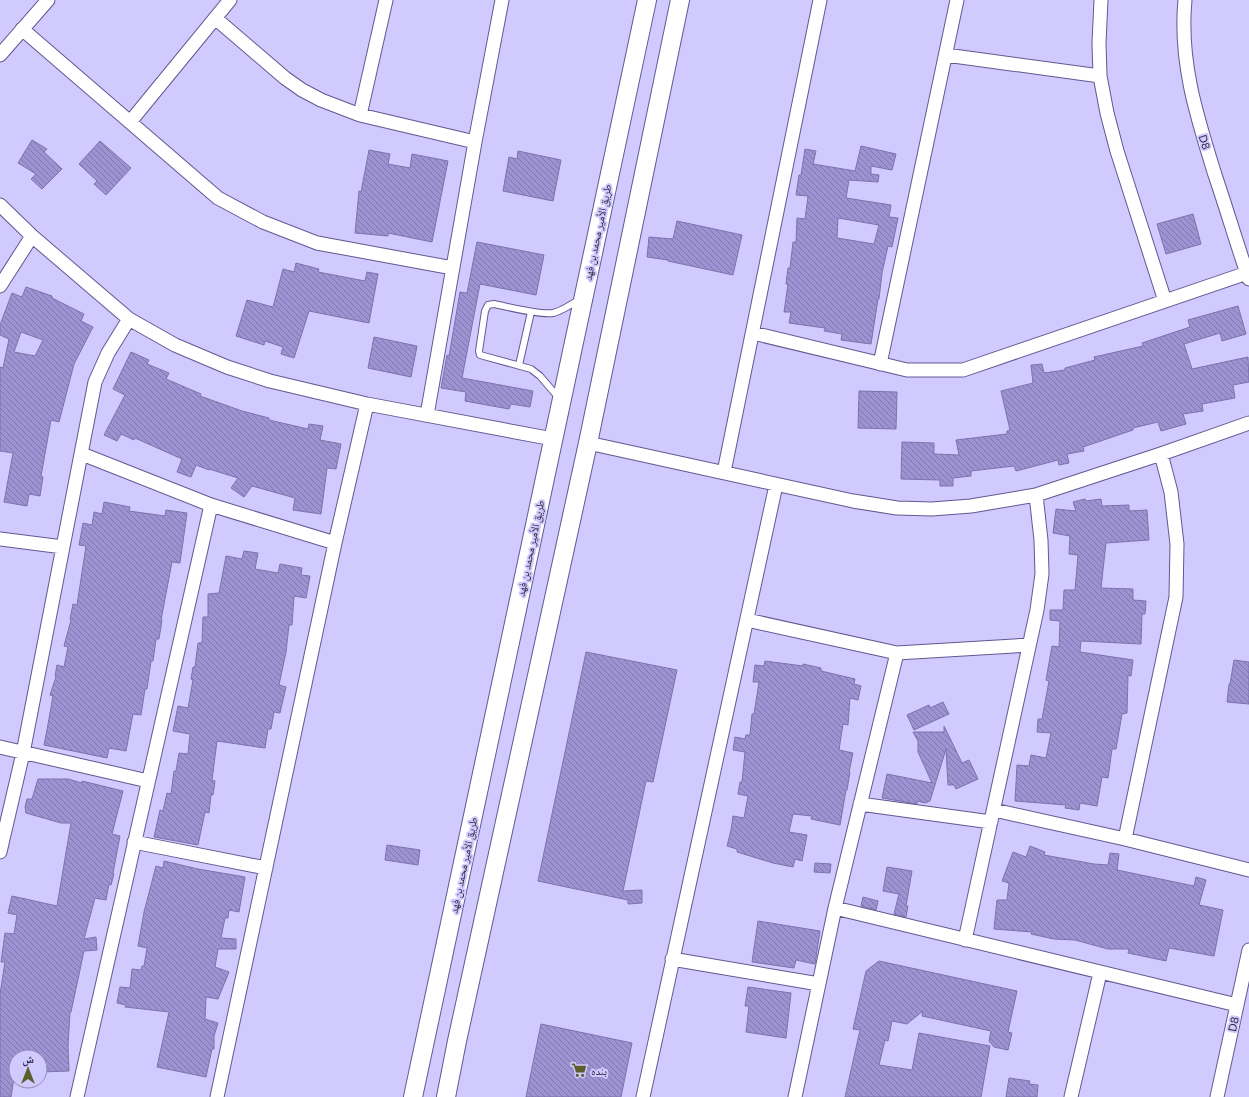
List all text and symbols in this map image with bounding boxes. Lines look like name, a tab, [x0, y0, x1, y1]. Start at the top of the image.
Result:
street label: D8	[1197, 133, 1214, 151]
street label: طريق الأمير محمد بن فهد	[580, 183, 615, 282]
street label: طريق الأمير محمد بن فهد	[513, 499, 548, 598]
street label: طريق الأمير محمد بن فهد	[446, 816, 481, 915]
street label: D8	[1225, 1015, 1241, 1033]
north arrow	[8, 1049, 48, 1089]
text: ش	[22, 1052, 34, 1067]
supermarket icon: بنده	[570, 1061, 588, 1079]
place label: بنده	[591, 1064, 607, 1077]

